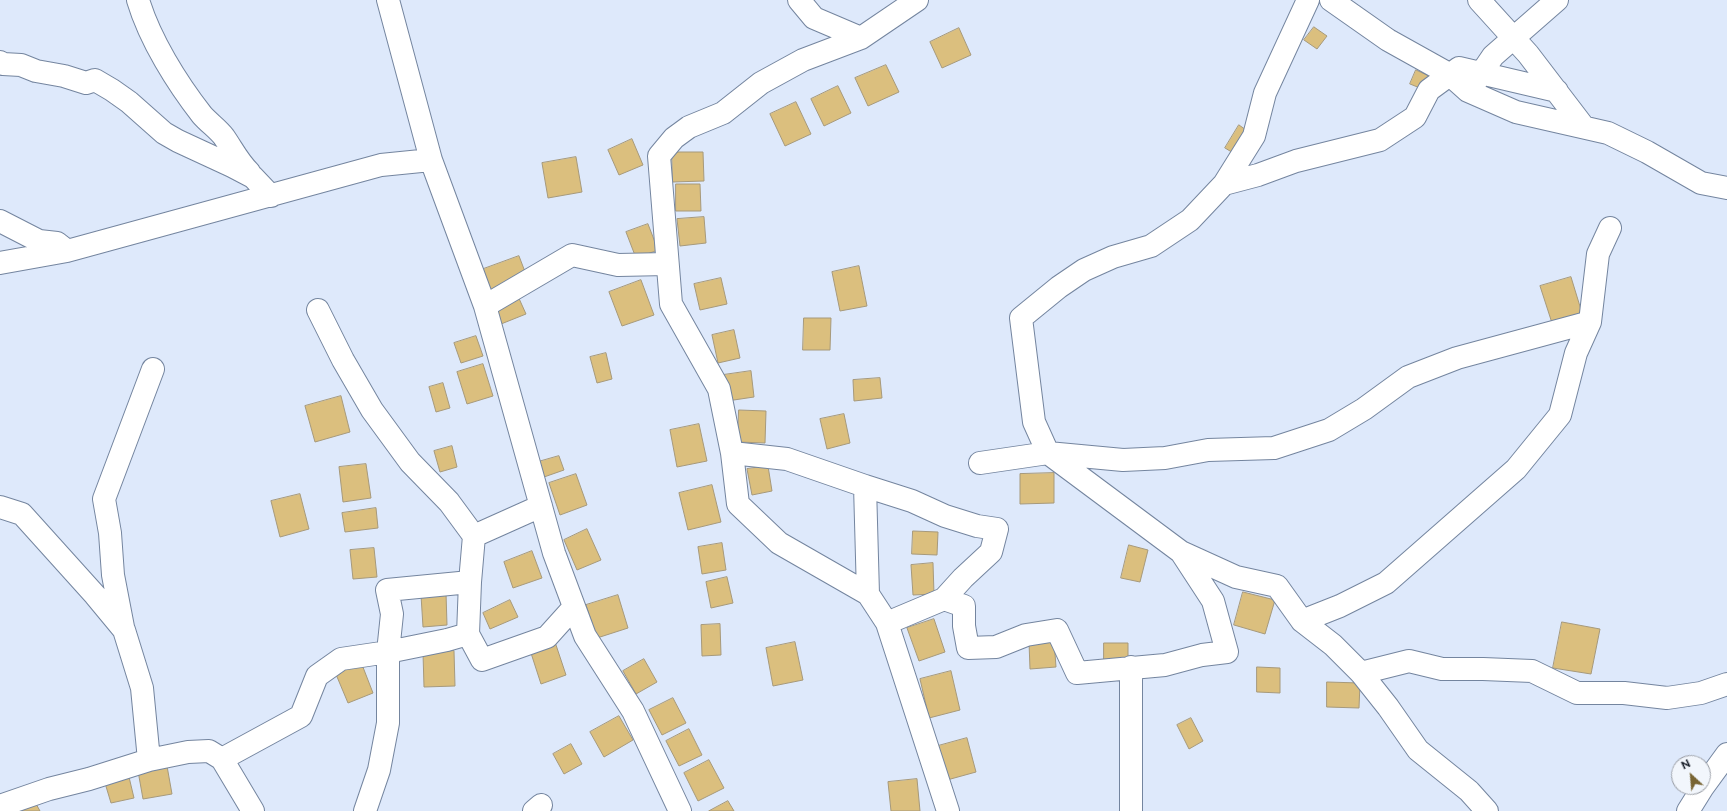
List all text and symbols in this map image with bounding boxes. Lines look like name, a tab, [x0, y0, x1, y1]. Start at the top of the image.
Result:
north arrow	[1671, 755, 1711, 795]
text: N	[1679, 757, 1693, 772]

